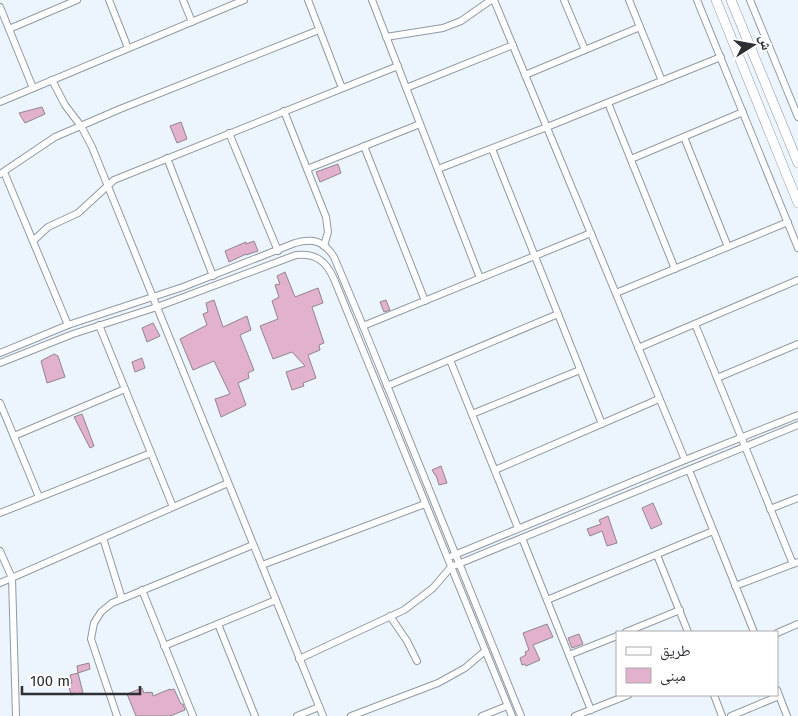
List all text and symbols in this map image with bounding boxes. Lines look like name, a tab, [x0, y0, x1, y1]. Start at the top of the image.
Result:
north arrow	[728, 20, 778, 70]
text: ش	[756, 34, 775, 52]
legend	[616, 631, 778, 696]
text: طريق	[660, 642, 691, 661]
scale bar	[22, 664, 140, 696]
text: مبنى	[660, 667, 686, 686]
text: 100 m	[30, 672, 70, 690]

